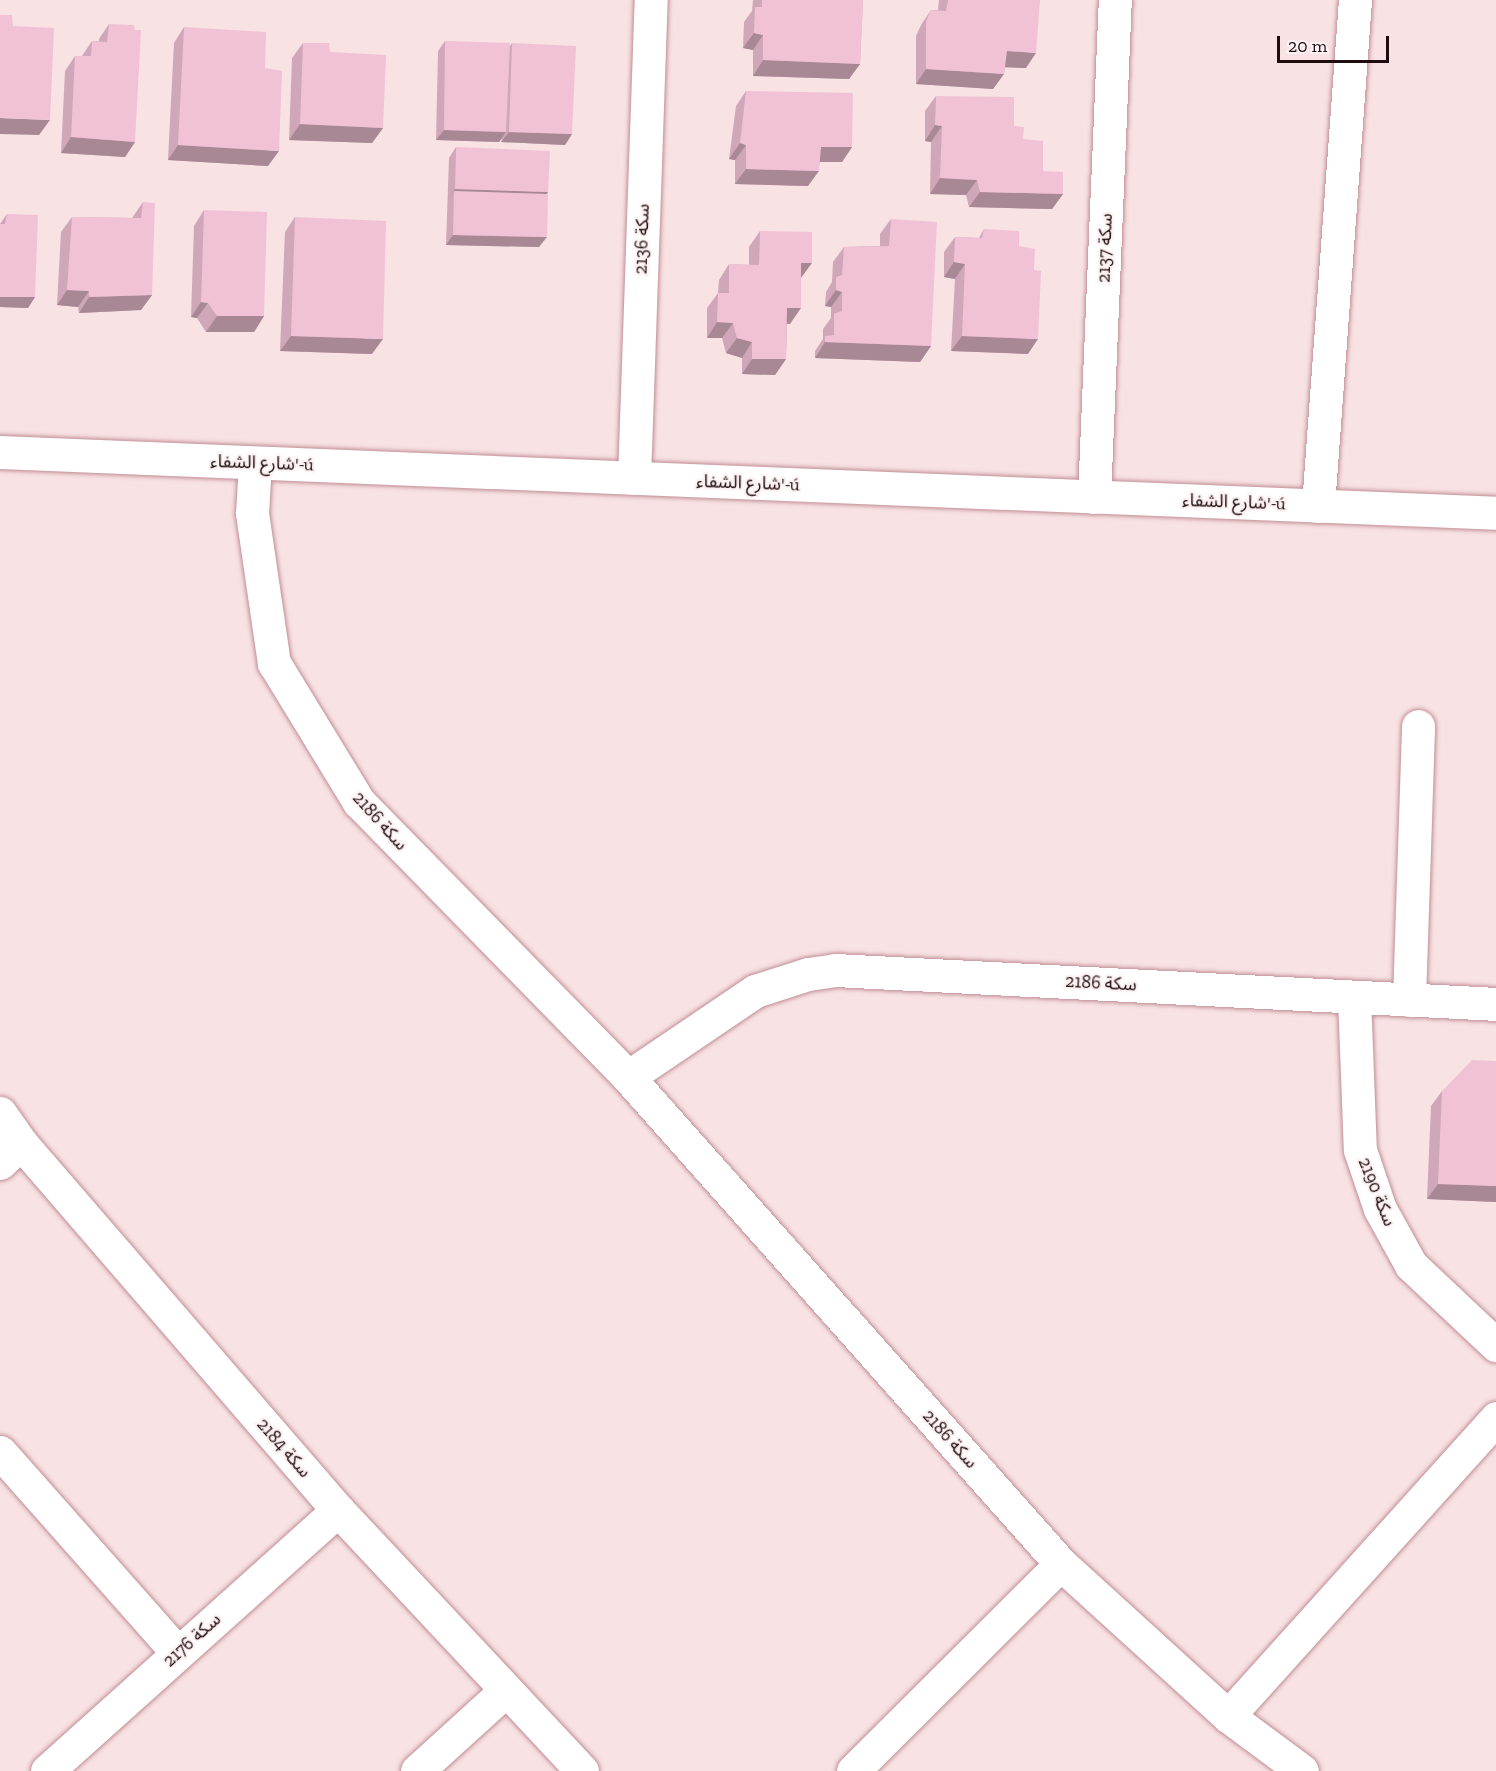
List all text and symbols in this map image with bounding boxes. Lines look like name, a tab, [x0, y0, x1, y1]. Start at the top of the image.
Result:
scale bar	[1280, 24, 1392, 62]
text: 20 m	[1288, 35, 1327, 57]
street label: سكة 2136	[630, 203, 654, 275]
street label: سكة 2137	[1093, 213, 1117, 283]
street label: شارع الشفاء'-ú	[210, 450, 314, 476]
street label: شارع الشفاء'-ú	[696, 470, 800, 496]
street label: شارع الشفاء'-ú	[1182, 489, 1286, 515]
street label: سكة 2186	[348, 787, 412, 855]
street label: سكة 2186	[1065, 970, 1137, 996]
street label: سكة 2190	[1353, 1154, 1401, 1230]
street label: سكة 2186	[918, 1405, 982, 1473]
street label: سكة 2184	[252, 1414, 316, 1482]
street label: سكة 2176	[159, 1609, 225, 1671]

